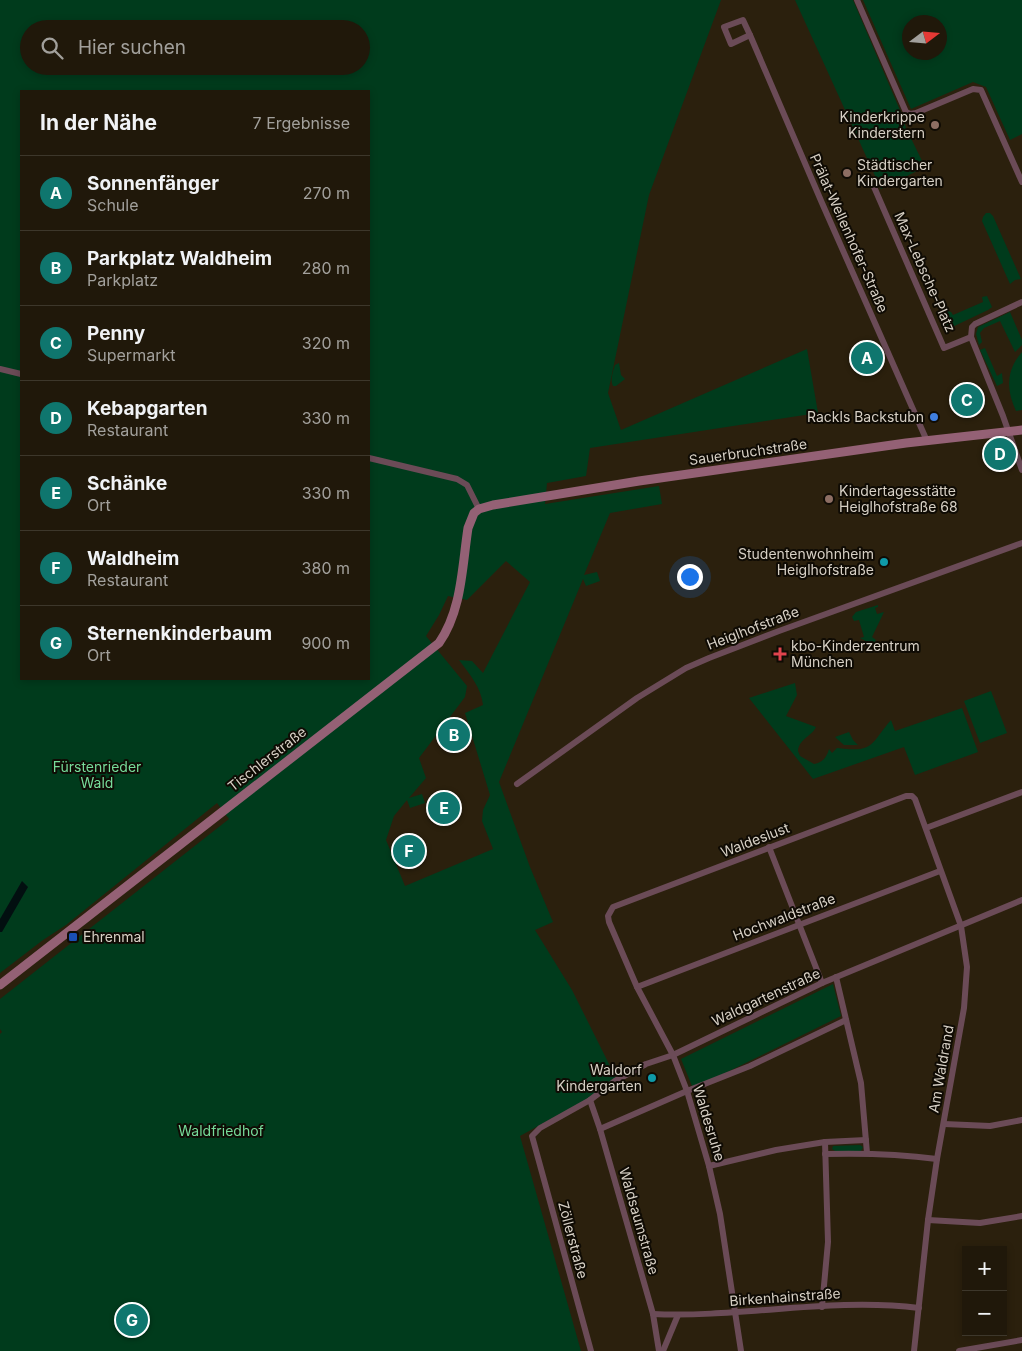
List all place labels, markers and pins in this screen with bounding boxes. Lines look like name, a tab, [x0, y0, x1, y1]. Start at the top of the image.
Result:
place label: Kinderkrippe Kinderstern	[840, 108, 925, 141]
marker: Kinderkrippe Kinderstern	[929, 119, 941, 131]
place label: Städtischer Kindergarten	[857, 156, 943, 189]
marker: Städtischer Kindergarten	[841, 167, 853, 179]
pin: A	[851, 339, 883, 377]
pin: C	[951, 381, 983, 419]
place label: Rackls Backstubn	[807, 408, 924, 425]
marker: Rackls Backstubn	[928, 411, 940, 423]
pin: D	[984, 435, 1016, 473]
place label: Kindertagesstätte Heiglhofstraße 68	[839, 482, 958, 515]
marker: Kindertagesstätte Heiglhofstraße 68	[823, 493, 835, 505]
place label: Studentenwohnheim Heiglhofstraße	[738, 545, 874, 578]
marker: Studentenwohnheim Heiglhofstraße	[878, 556, 890, 568]
place label: kbo-Kinderzentrum München	[791, 637, 920, 670]
marker: kbo-Kinderzentrum München	[773, 647, 787, 661]
pin: B	[438, 716, 470, 754]
pin: E	[428, 789, 460, 827]
pin: F	[393, 832, 425, 870]
place label: Ehrenmal	[83, 928, 145, 945]
marker: Ehrenmal	[67, 931, 79, 943]
place label: Waldorf Kindergarten	[556, 1061, 642, 1094]
marker: Waldorf Kindergarten	[646, 1072, 658, 1084]
pin: G	[116, 1301, 148, 1339]

